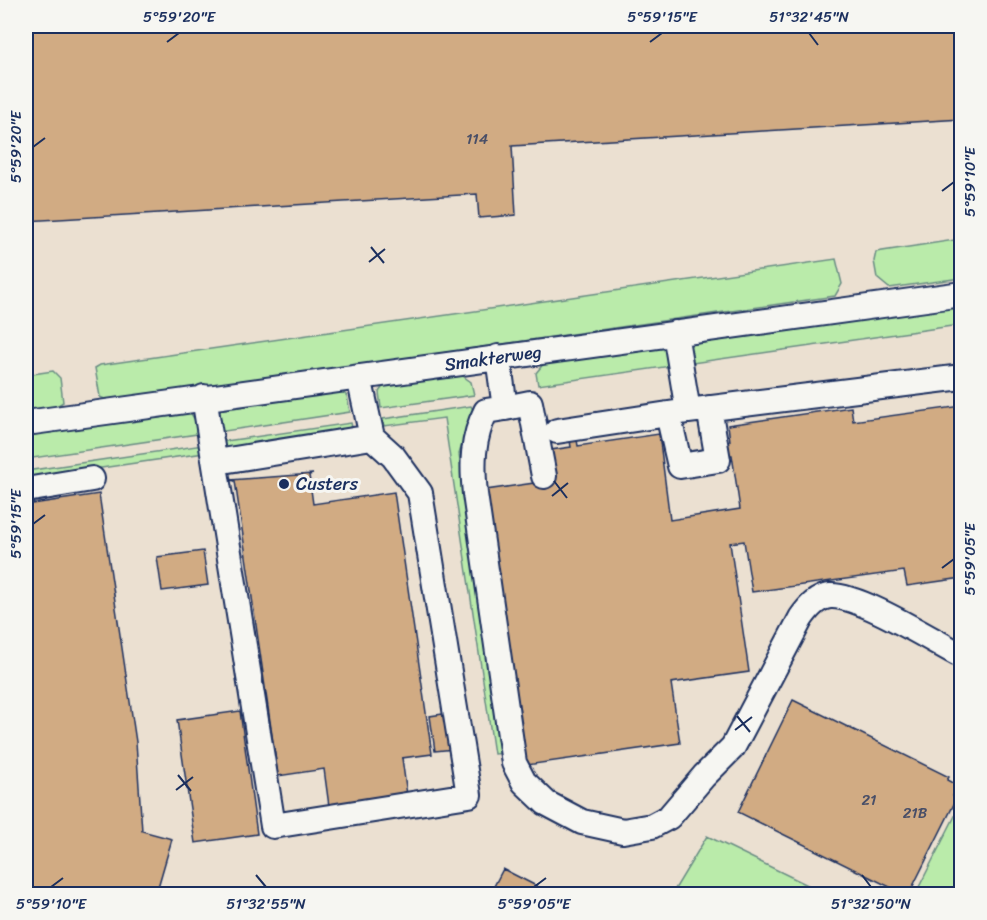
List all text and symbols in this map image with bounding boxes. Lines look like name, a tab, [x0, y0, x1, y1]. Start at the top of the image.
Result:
text: 5°59'20"E	[143, 4, 217, 30]
text: 5°59'15"E	[627, 4, 699, 30]
text: 51°32'45"N	[769, 4, 849, 30]
text: 5°59'20"E	[3, 109, 29, 183]
house number: 114	[466, 126, 488, 152]
text: 5°59'10"E	[957, 145, 983, 217]
street label: Smakterweg	[442, 335, 544, 381]
place label: Custers	[296, 468, 359, 500]
marker: Custers	[277, 477, 291, 491]
text: 5°59'15"E	[3, 487, 29, 559]
text: 5°59'05"E	[957, 521, 983, 595]
house number: 21	[861, 787, 877, 813]
house number: 21B	[903, 800, 928, 826]
text: 5°59'10"E	[16, 891, 88, 917]
text: 51°32'55"N	[226, 891, 306, 917]
text: 5°59'05"E	[498, 891, 572, 917]
text: 51°32'50"N	[831, 891, 911, 917]

